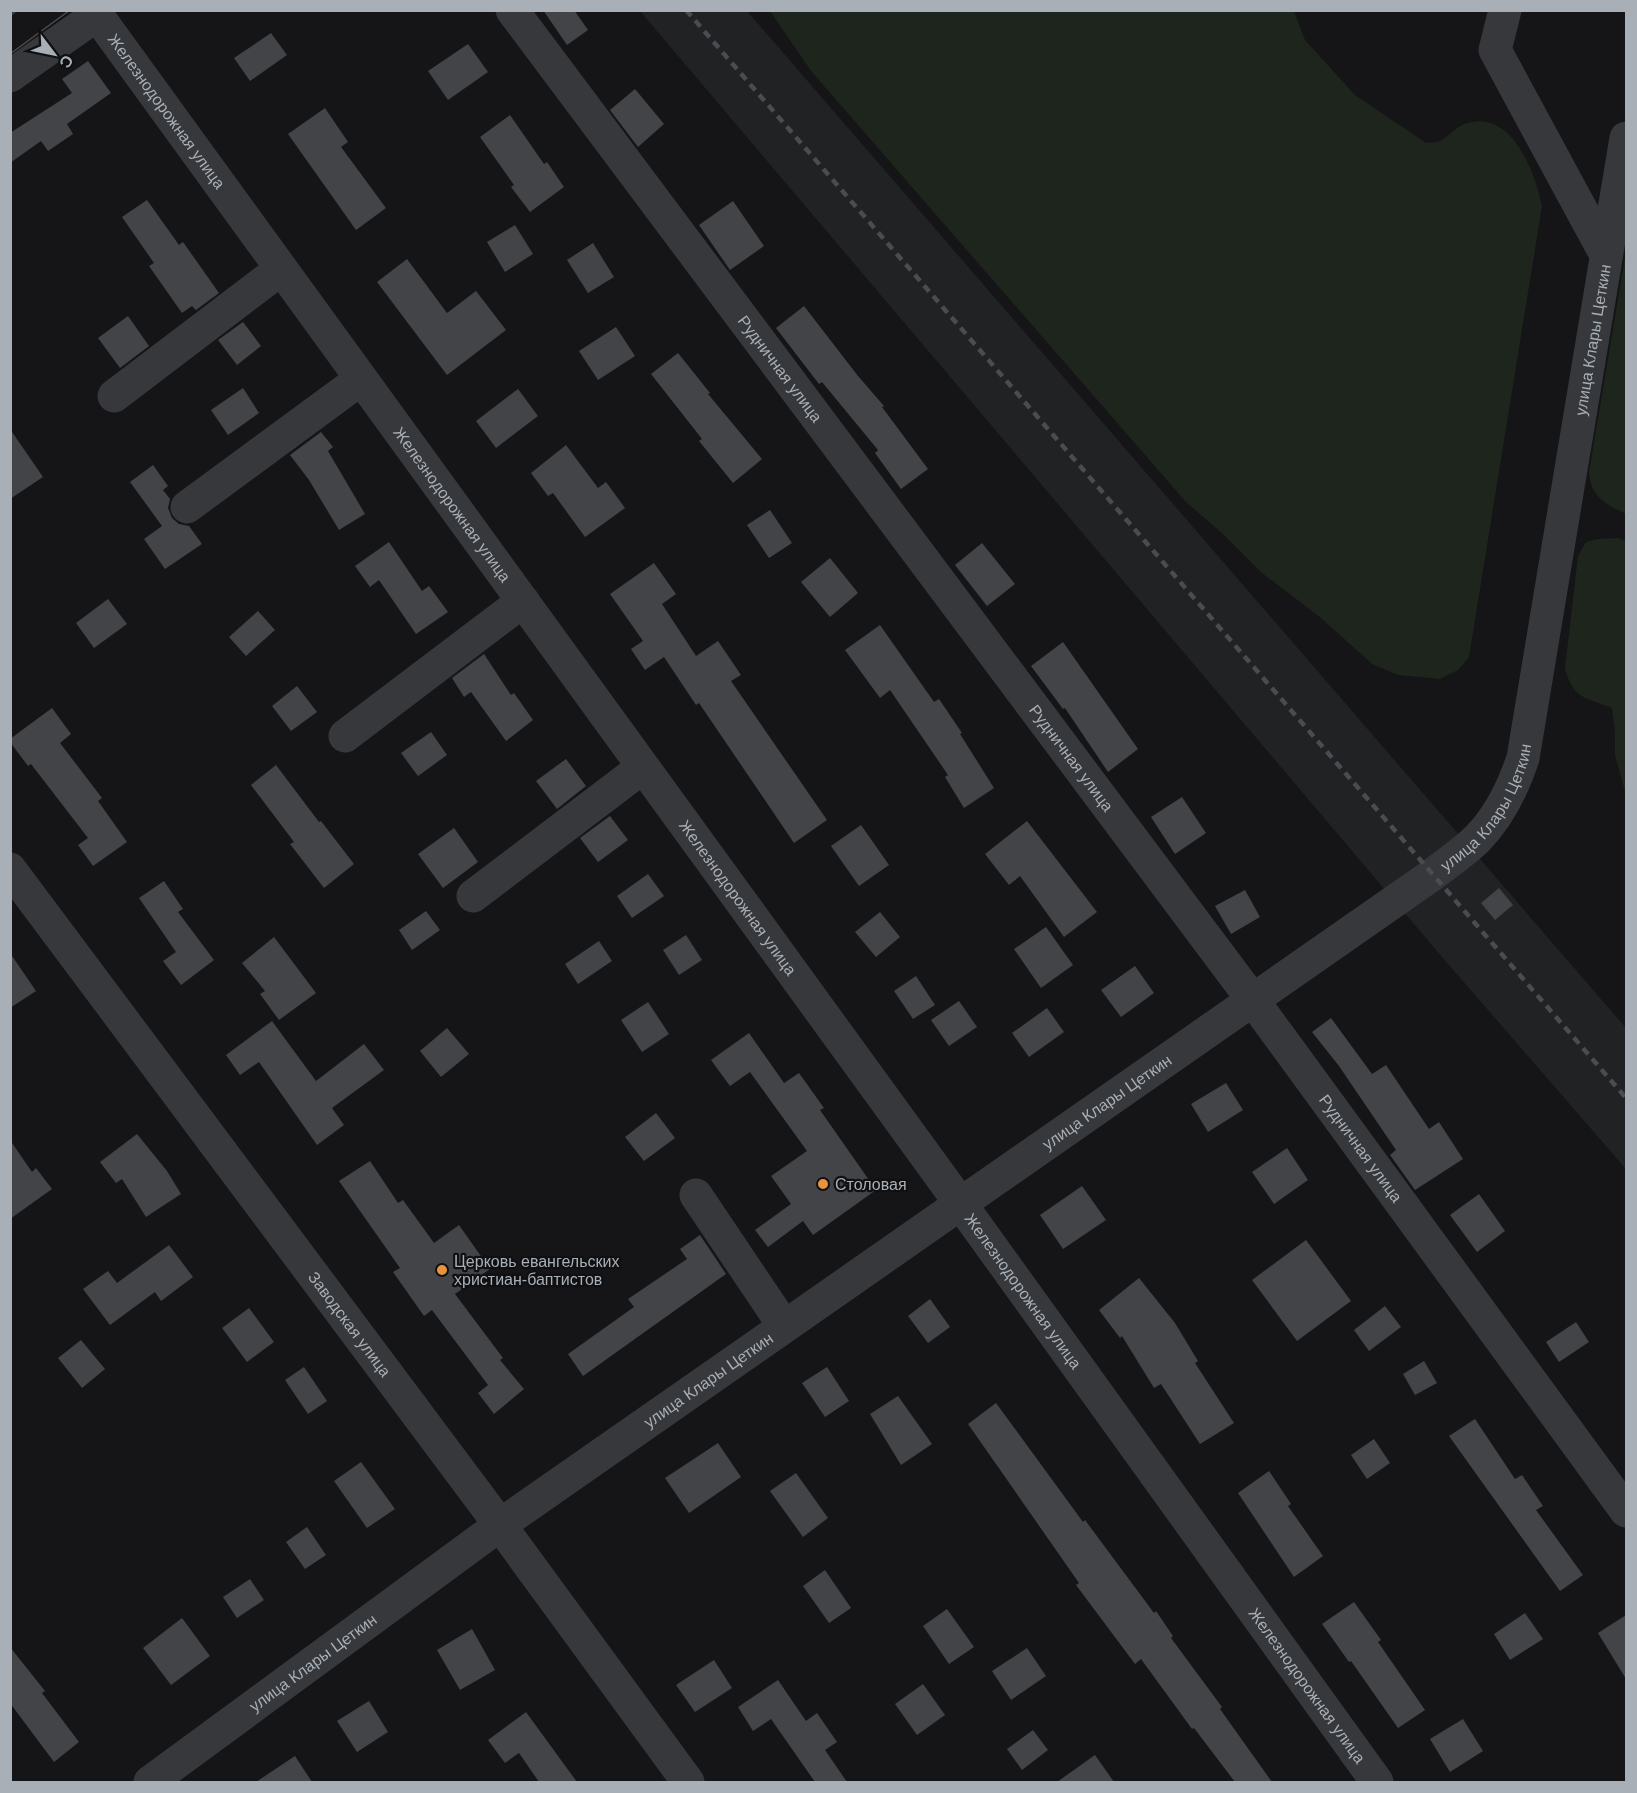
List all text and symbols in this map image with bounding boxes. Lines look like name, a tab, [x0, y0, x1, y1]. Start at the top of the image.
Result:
north arrow	[24, 24, 84, 84]
street label: Железнодорожная улица	[105, 31, 228, 192]
text: С	[56, 52, 77, 71]
street label: улица Клары Цеткин	[1572, 263, 1614, 417]
street label: Рудничная улица	[735, 312, 825, 426]
street label: Железнодорожная улица	[390, 424, 514, 585]
street label: Рудничная улица	[1026, 702, 1117, 815]
street label: улица Клары Цеткин	[1437, 742, 1534, 874]
street label: Железнодорожная улица	[676, 817, 800, 979]
street label: улица Клары Цеткин	[1039, 1051, 1175, 1153]
street label: Рудничная улица	[1316, 1092, 1405, 1205]
place label: Столовая	[835, 1176, 907, 1193]
marker: Столовая	[816, 1177, 830, 1191]
street label: Железнодорожная улица	[961, 1210, 1085, 1372]
place label: Церковь евангельских христиан-баптистов	[454, 1253, 619, 1288]
marker: Церковь евангельских христиан-баптистов	[435, 1263, 449, 1277]
street label: Заводская улица	[305, 1269, 394, 1380]
street label: улица Клары Цеткин	[641, 1329, 776, 1431]
street label: Железнодорожная улица	[1245, 1605, 1369, 1767]
street label: улица Клары Цеткин	[246, 1611, 380, 1715]

